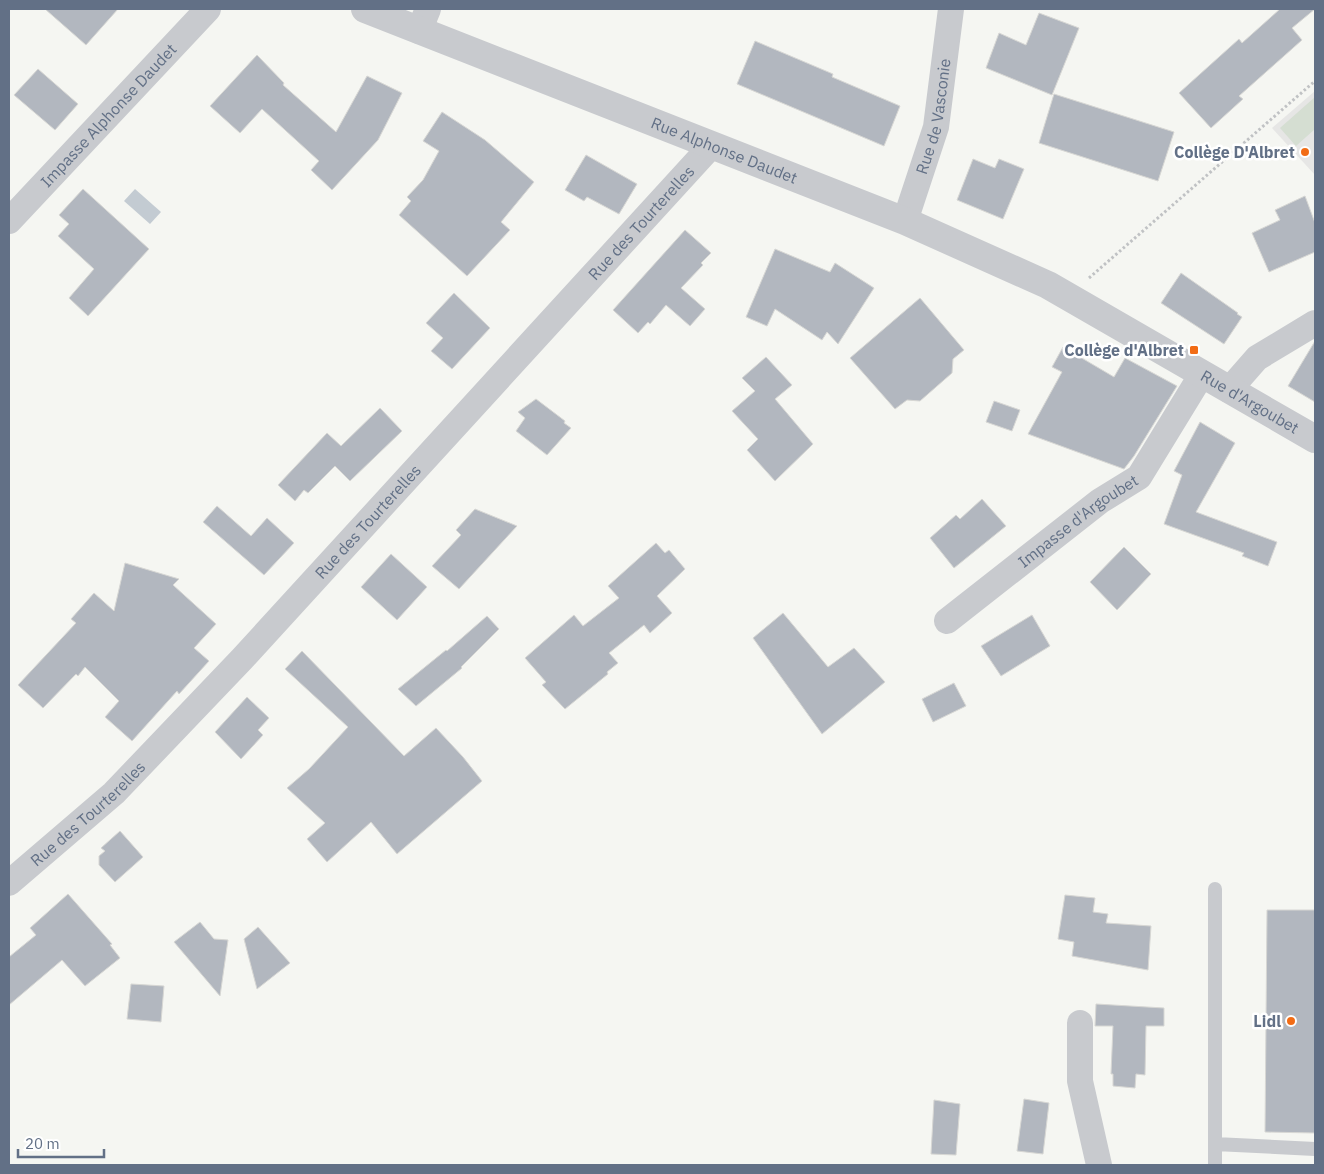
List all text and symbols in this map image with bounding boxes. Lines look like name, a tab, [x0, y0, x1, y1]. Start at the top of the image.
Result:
street label: Impasse Alphonse Daudet	[36, 39, 180, 191]
street label: Rue de Vasconie	[911, 57, 955, 177]
street label: Rue Alphonse Daudet	[648, 112, 800, 188]
place label: Collège D'Albret	[1174, 142, 1295, 162]
marker: Collège D'Albret	[1299, 146, 1311, 158]
street label: Rue des Tourterelles	[584, 161, 698, 284]
place label: Collège d'Albret	[1064, 340, 1184, 360]
marker: Collège d'Albret	[1188, 344, 1200, 356]
street label: Rue d'Argoubet	[1197, 365, 1303, 438]
street label: Rue des Tourterelles	[311, 460, 425, 583]
street label: Impasse d'Argoubet	[1014, 470, 1142, 572]
street label: Rue des Tourterelles	[26, 757, 149, 870]
place label: Lidl	[1253, 1011, 1281, 1031]
marker: Lidl	[1285, 1015, 1297, 1027]
scale bar	[18, 1126, 104, 1158]
text: 20 m	[25, 1134, 60, 1153]

